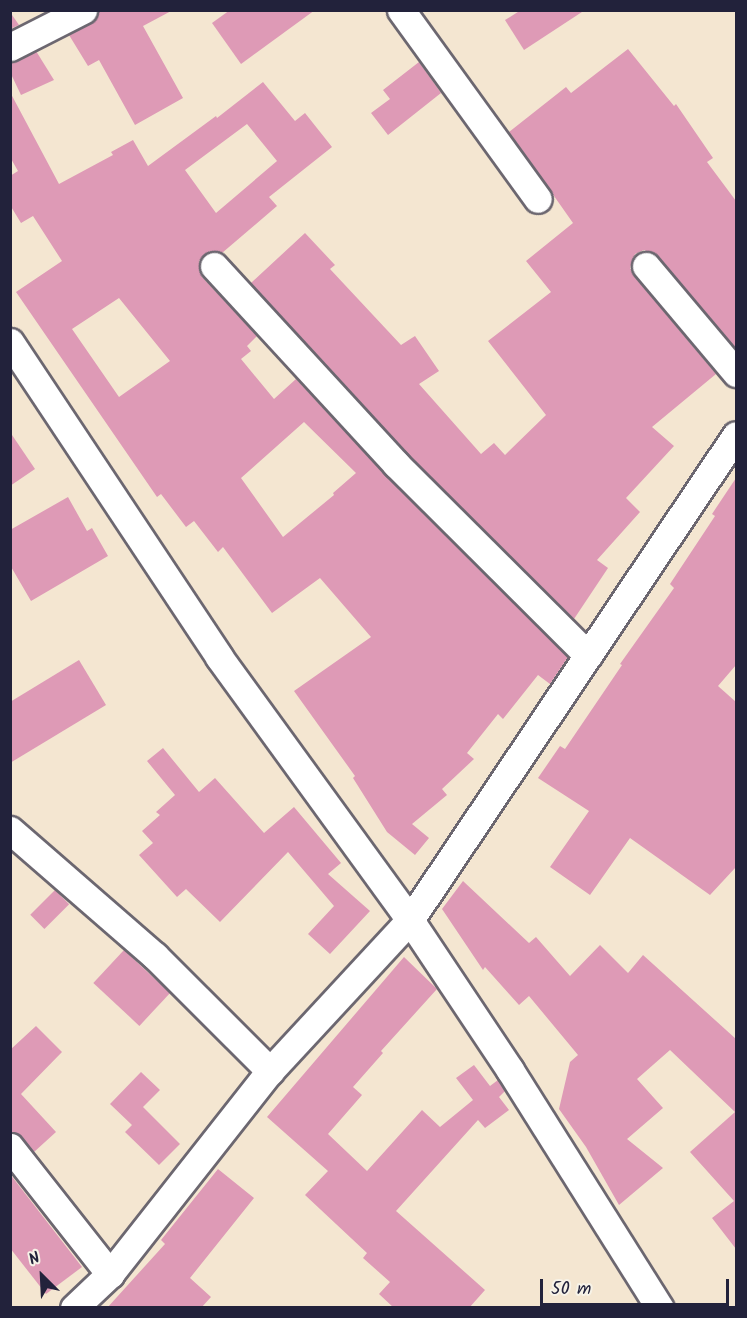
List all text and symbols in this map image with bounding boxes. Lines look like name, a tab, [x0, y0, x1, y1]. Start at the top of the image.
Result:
north arrow	[12, 1246, 72, 1306]
text: N	[25, 1246, 44, 1273]
scale bar	[543, 1267, 732, 1305]
text: 50 m	[551, 1275, 591, 1304]

